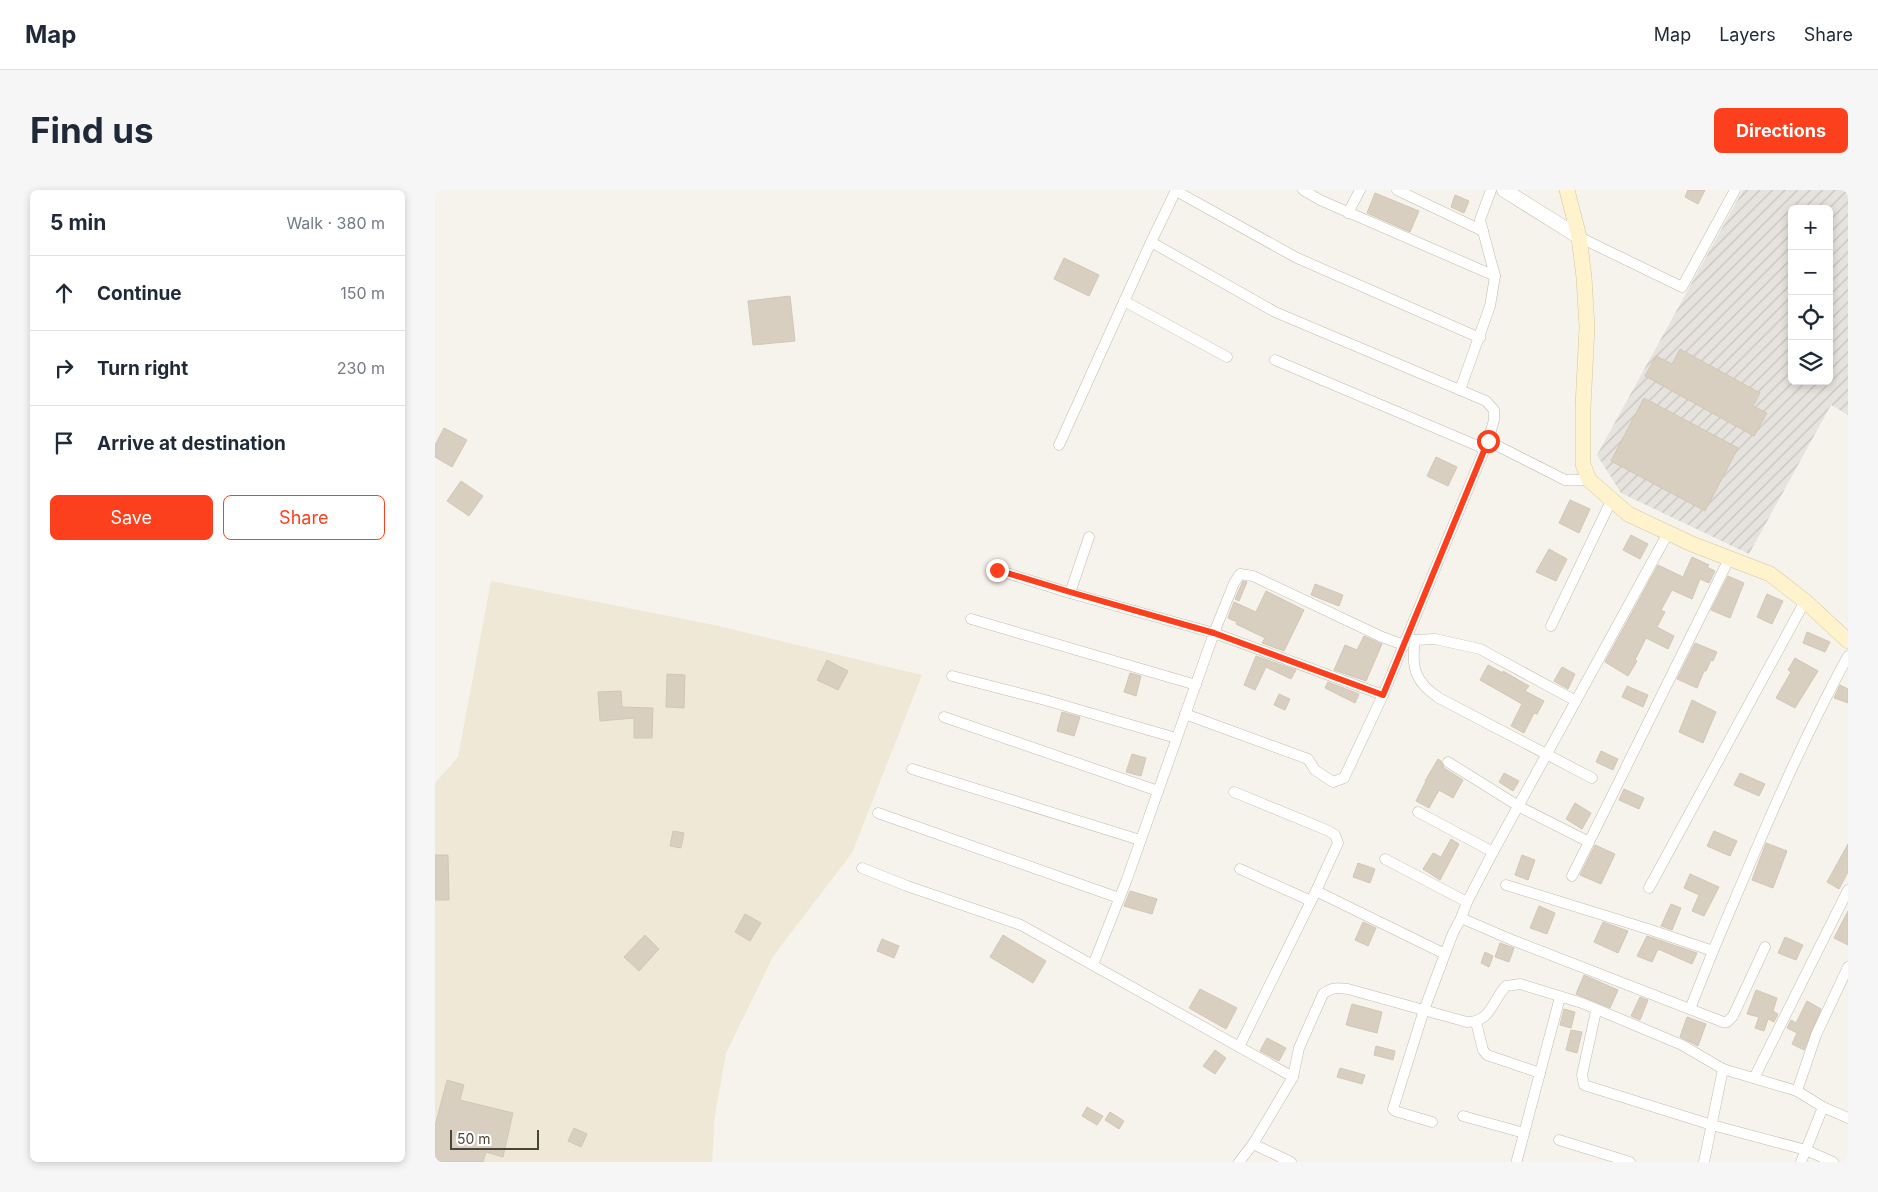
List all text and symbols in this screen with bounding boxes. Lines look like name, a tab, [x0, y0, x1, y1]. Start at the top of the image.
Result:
text: Map	[25, 20, 76, 49]
text: Map	[1654, 24, 1691, 45]
text: Layers	[1719, 24, 1776, 45]
text: Share	[1804, 24, 1853, 45]
button: Directions	[1714, 108, 1848, 153]
text: Find us	[30, 109, 154, 151]
map controls	[1788, 205, 1833, 385]
button: +	[1788, 205, 1833, 250]
text: 5 min	[50, 210, 106, 235]
text: Walk · 380 m	[286, 213, 385, 233]
button: −	[1788, 250, 1833, 295]
icon: ahead	[50, 279, 78, 307]
text: Continue	[97, 282, 182, 305]
text: 150 m	[340, 283, 385, 303]
button: locate	[1788, 295, 1833, 340]
button: layers	[1788, 340, 1833, 385]
icon: right	[50, 354, 78, 382]
text: Turn right	[97, 357, 188, 380]
text: 230 m	[337, 358, 385, 378]
icon: arrive	[50, 429, 78, 457]
route start	[1477, 430, 1500, 453]
text: Arrive at destination	[97, 432, 286, 455]
button: Save	[50, 495, 213, 540]
button: Share	[223, 495, 385, 540]
route end	[986, 559, 1009, 582]
scale bar	[450, 1127, 539, 1150]
text: 50 m	[457, 1130, 491, 1147]

